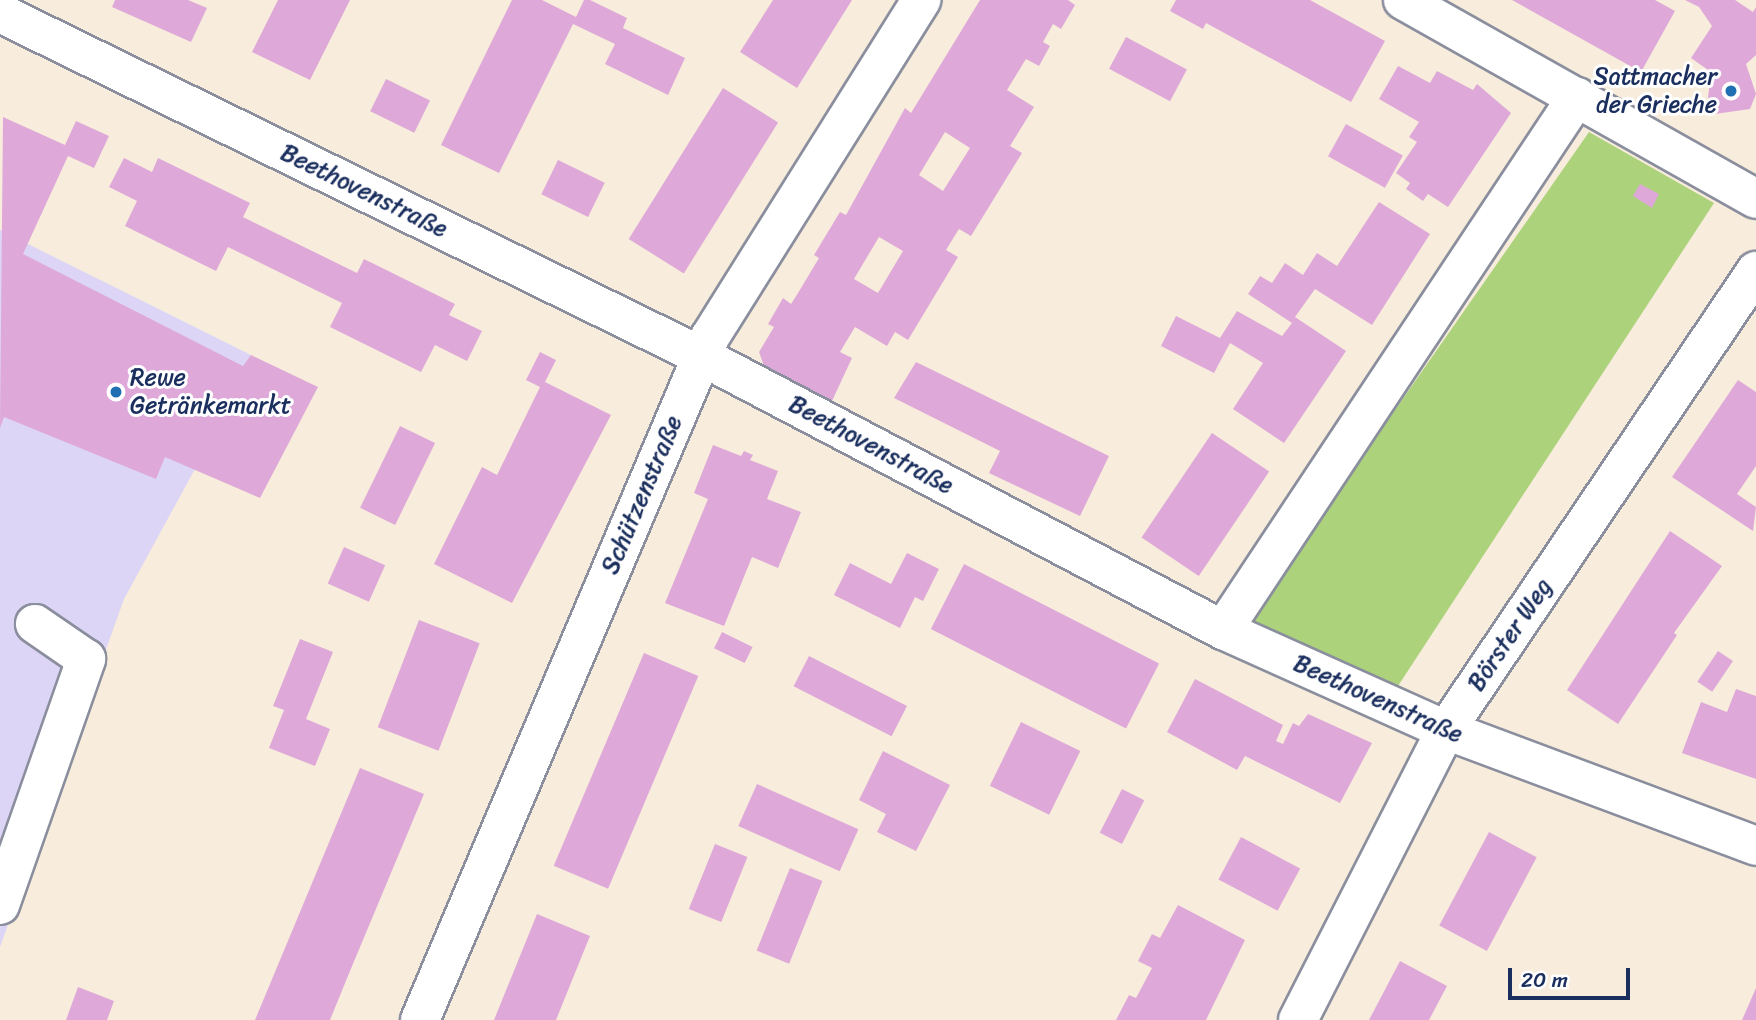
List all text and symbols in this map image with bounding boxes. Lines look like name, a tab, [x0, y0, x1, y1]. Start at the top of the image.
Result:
place label: Sattmacher der Grieche	[1594, 63, 1717, 119]
marker: Sattmacher der Grieche	[1723, 83, 1739, 99]
street label: Beethovenstraße	[276, 138, 452, 244]
place label: Rewe Getränkemarkt	[130, 364, 291, 420]
marker: Rewe Getränkemarkt	[108, 384, 124, 400]
street label: Beethovenstraße	[784, 390, 958, 500]
street label: Schützenstraße	[596, 412, 688, 578]
street label: Börster Weg	[1462, 573, 1558, 697]
street label: Beethovenstraße	[1289, 649, 1467, 749]
scale bar	[1511, 954, 1634, 998]
text: 20 m	[1521, 961, 1568, 999]

